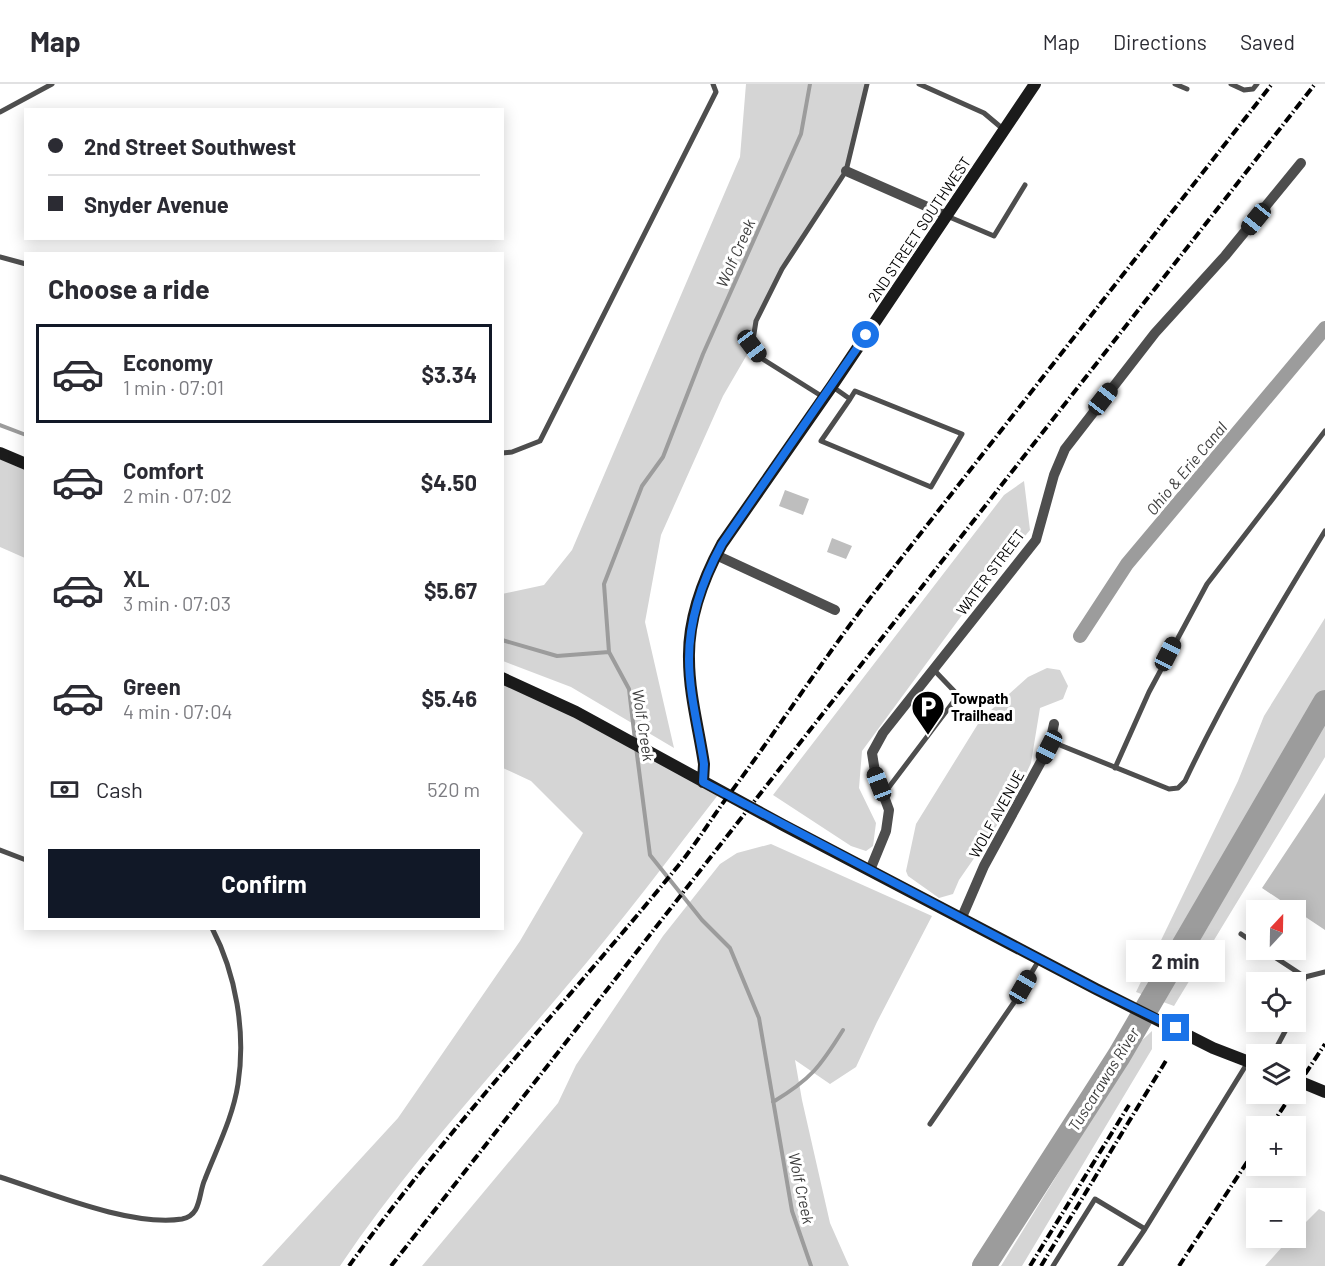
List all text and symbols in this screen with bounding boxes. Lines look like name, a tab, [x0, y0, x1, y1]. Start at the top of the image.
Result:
text: Map	[30, 24, 81, 58]
text: Map	[1043, 29, 1080, 54]
text: Directions	[1113, 29, 1207, 54]
text: Saved	[1240, 29, 1295, 54]
text: 2nd Street Southwest	[84, 133, 296, 159]
street label: 2ND STREET SOUTHWEST	[864, 153, 974, 305]
text: Snyder Avenue	[84, 191, 229, 217]
car	[1238, 199, 1274, 239]
water label: Wolf Creek	[712, 216, 759, 290]
text: Choose a ride	[48, 272, 210, 304]
route start	[852, 321, 879, 348]
car	[734, 326, 770, 366]
icon: car	[51, 347, 105, 401]
text: Economy	[123, 349, 213, 375]
text: $3.34	[421, 361, 477, 387]
text: 1 min · 07:01	[123, 375, 224, 399]
car	[1085, 379, 1121, 419]
water label: Ohio & Erie Canal	[1142, 417, 1231, 518]
icon: car	[51, 455, 105, 509]
text: Comfort	[123, 457, 204, 483]
text: $4.50	[421, 469, 477, 495]
text: 2 min · 07:02	[123, 483, 232, 507]
street label: WATER STREET	[952, 526, 1028, 618]
icon: car	[51, 563, 105, 617]
text: XL	[123, 565, 149, 591]
text: $5.67	[424, 577, 477, 603]
text: 3 min · 07:03	[123, 591, 231, 615]
car	[1152, 634, 1184, 674]
icon: car	[51, 671, 105, 725]
text: Green	[123, 673, 181, 699]
text: $5.46	[421, 685, 477, 711]
water label: Wolf Creek	[629, 688, 659, 763]
parking icon: Towpath Trailhead	[910, 689, 946, 736]
place label: Towpath Trailhead	[951, 689, 1013, 724]
text: 4 min · 07:04	[123, 699, 233, 723]
car	[1033, 727, 1065, 767]
car	[864, 764, 894, 804]
street label: WOLF AVENUE	[965, 767, 1027, 861]
icon: cash	[48, 773, 81, 806]
text: Cash	[96, 776, 143, 802]
text: 520 m	[427, 777, 480, 801]
button: Confirm	[48, 849, 480, 918]
north arrow	[1246, 900, 1306, 960]
map controls	[1246, 900, 1306, 1248]
callout: 2 min	[1126, 941, 1226, 983]
text: 2 min	[1152, 949, 1199, 973]
car	[1006, 967, 1040, 1007]
button: locate	[1246, 972, 1306, 1032]
route end	[1162, 1014, 1189, 1041]
water label: Tuscarawas River	[1063, 1022, 1143, 1134]
button: layers	[1246, 1044, 1306, 1104]
button: +	[1246, 1116, 1306, 1176]
water label: Wolf Creek	[785, 1150, 819, 1226]
button: −	[1246, 1188, 1306, 1248]

